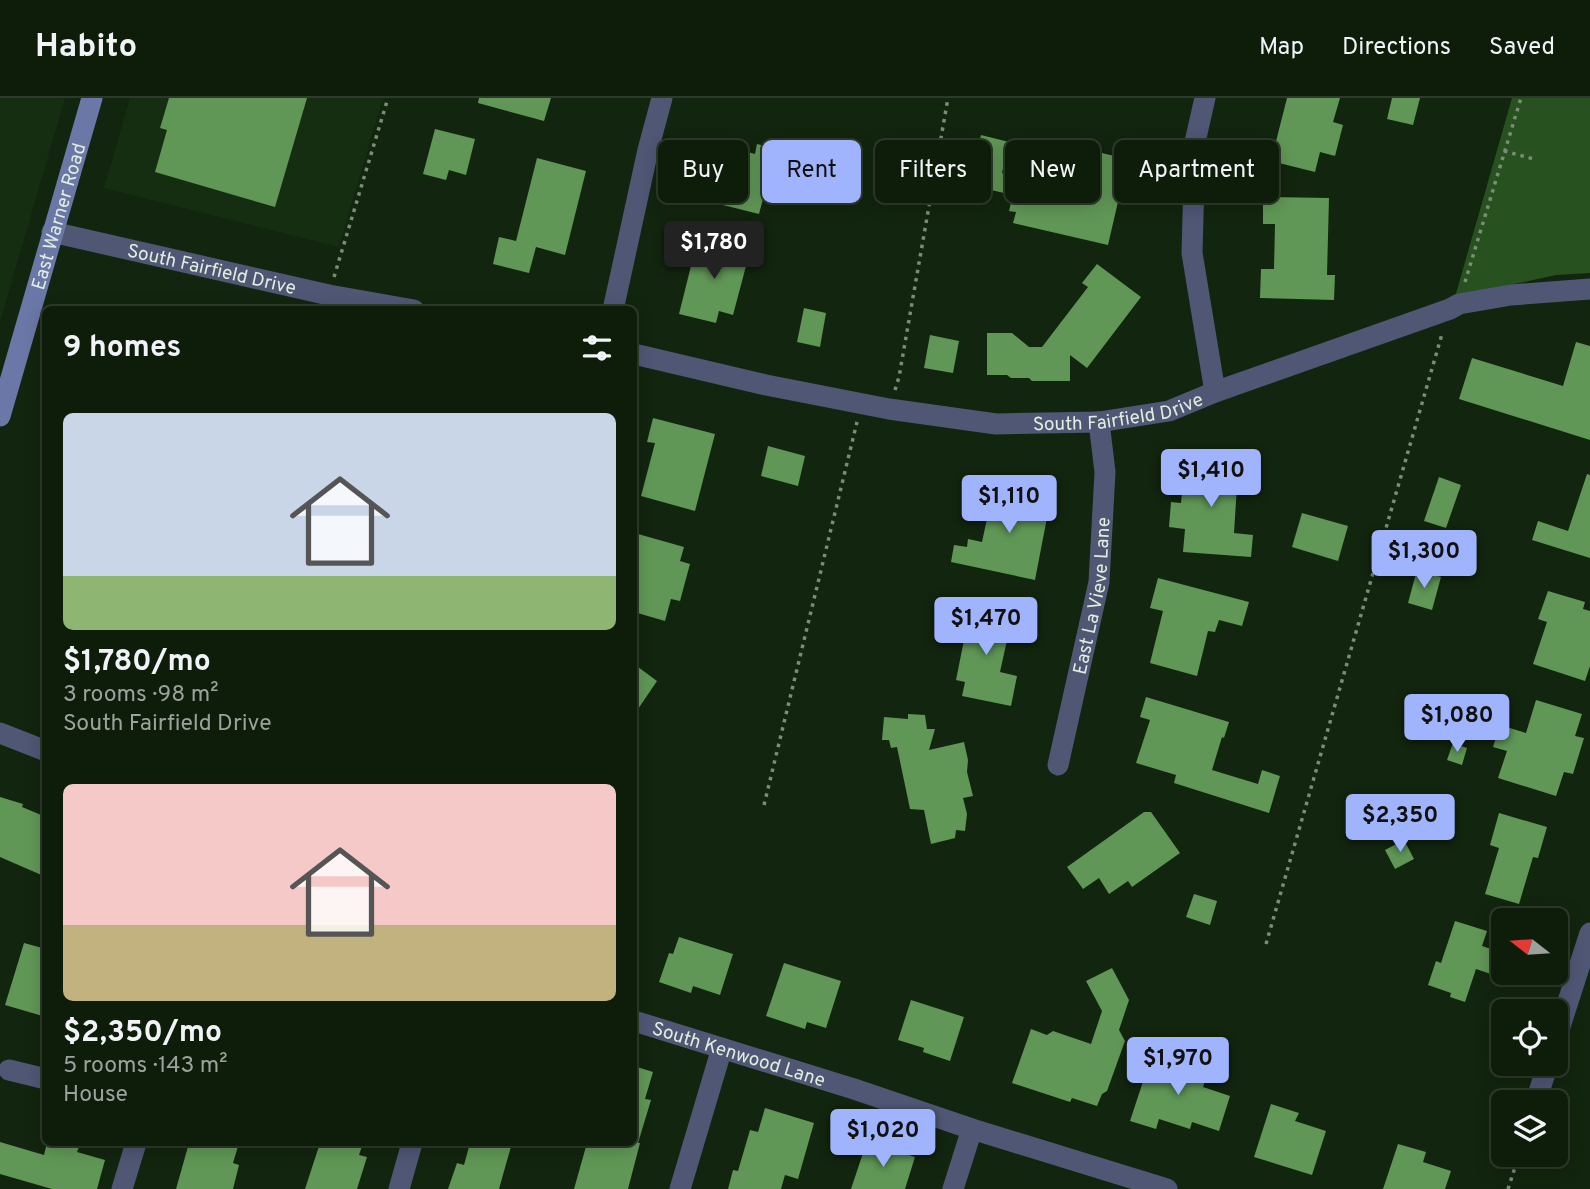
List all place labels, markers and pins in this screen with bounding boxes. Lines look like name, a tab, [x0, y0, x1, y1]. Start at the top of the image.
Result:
pin: $1,780	[657, 222, 771, 281]
pin: $1,410	[1154, 450, 1268, 509]
pin: $1,110	[952, 476, 1066, 535]
pin: $1,300	[1367, 531, 1481, 590]
pin: $1,470	[929, 598, 1043, 657]
pin: $1,080	[1400, 694, 1514, 754]
pin: $2,350	[1343, 794, 1457, 854]
pin: $1,970	[1121, 1038, 1235, 1097]
pin: $1,020	[826, 1110, 940, 1169]

